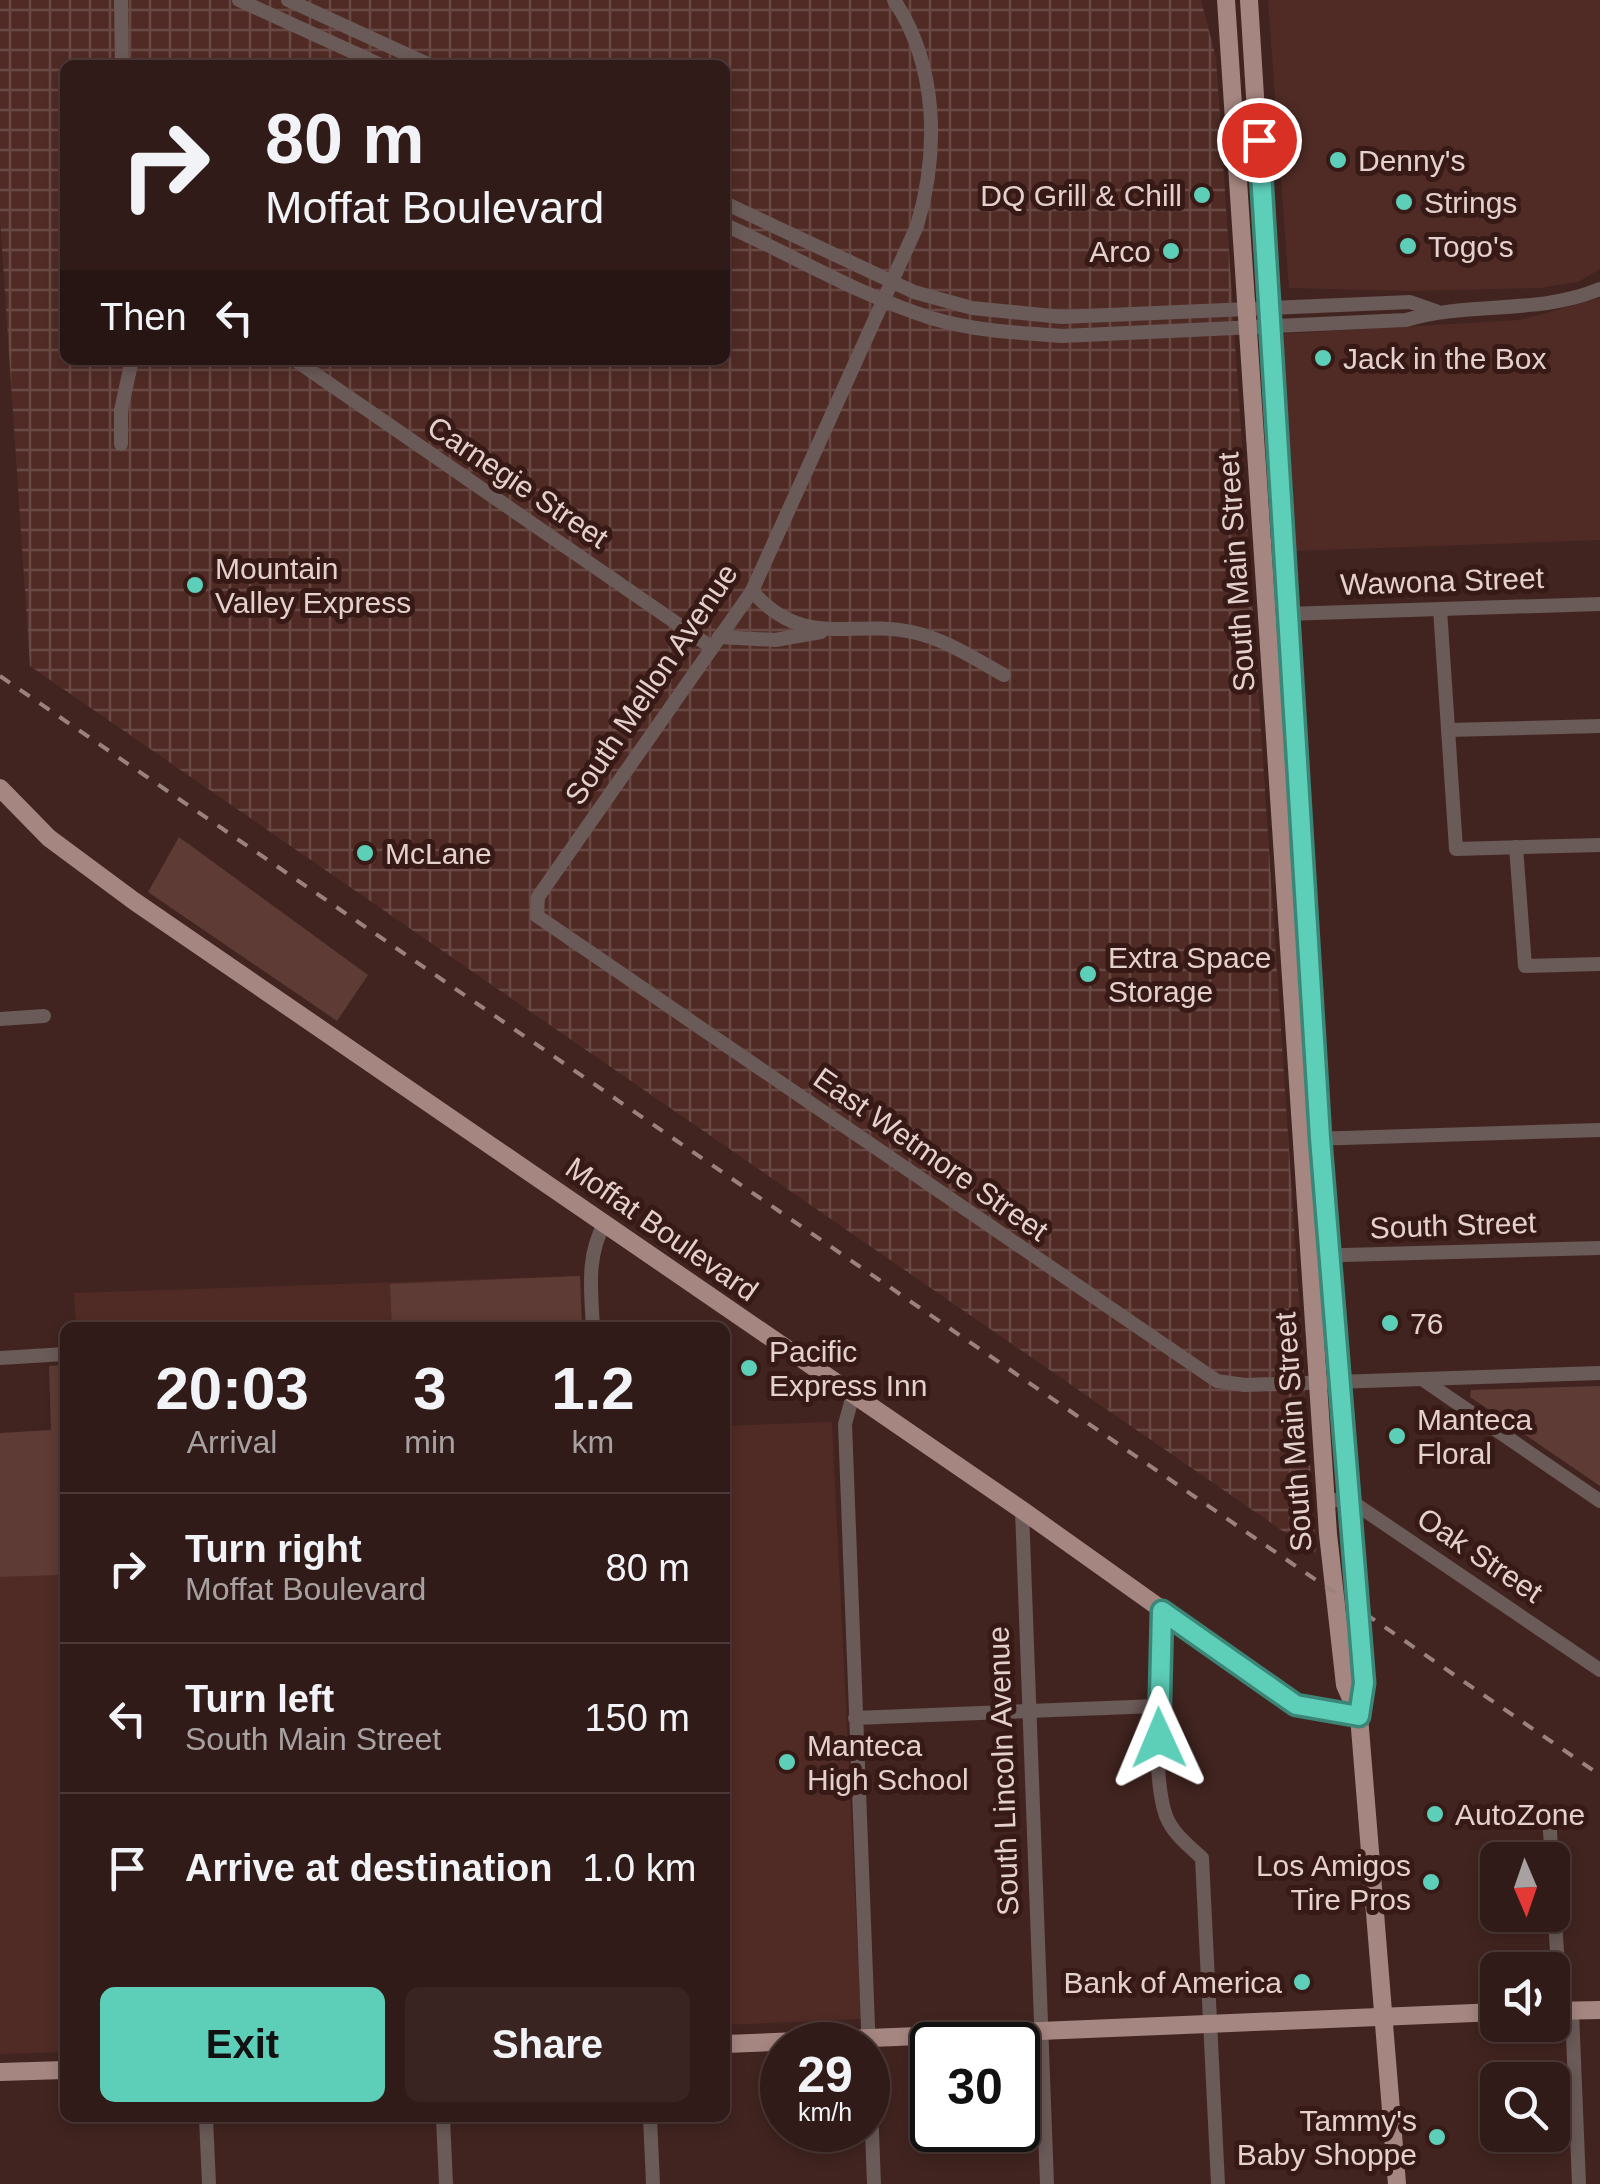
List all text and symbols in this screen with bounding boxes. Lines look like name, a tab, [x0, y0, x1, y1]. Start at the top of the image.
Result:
pin	[1217, 98, 1302, 183]
icon: right	[100, 100, 230, 230]
text: 80 m	[265, 100, 425, 178]
icon: arrive	[1232, 113, 1287, 168]
place label: Denny's	[1358, 144, 1465, 177]
marker: Denny's	[1327, 149, 1349, 171]
place label: DQ Grill & Chill	[980, 179, 1182, 212]
text: Moffat Boulevard	[265, 182, 604, 233]
marker: DQ Grill & Chill	[1191, 184, 1213, 206]
place label: Strings	[1424, 186, 1517, 219]
marker: Strings	[1393, 191, 1415, 213]
place label: Togo's	[1428, 230, 1514, 263]
place label: Arco	[1089, 235, 1151, 268]
marker: Togo's	[1397, 235, 1419, 257]
marker: Arco	[1160, 240, 1182, 262]
icon: left	[207, 290, 262, 345]
text: Then	[100, 296, 187, 338]
place label: Jack in the Box	[1343, 342, 1546, 375]
marker: Jack in the Box	[1312, 347, 1334, 369]
street label: Carnegie Street	[422, 410, 615, 555]
street label: South Main Street	[1211, 450, 1261, 693]
place label: Mountain Valley Express	[215, 552, 411, 619]
street label: South Mellon Avenue	[558, 557, 744, 811]
street label: Wawona Street	[1339, 561, 1545, 601]
marker: Mountain Valley Express	[184, 574, 206, 596]
place label: McLane	[385, 837, 492, 870]
marker: McLane	[354, 842, 376, 864]
place label: Extra Space Storage	[1108, 941, 1271, 1008]
marker: Extra Space Storage	[1077, 963, 1099, 985]
street label: East Wetmore Street	[808, 1061, 1055, 1248]
street label: Moffat Boulevard	[560, 1151, 764, 1307]
street label: South Street	[1369, 1206, 1538, 1244]
place label: 76	[1410, 1307, 1443, 1340]
street label: South Main Street	[1268, 1310, 1318, 1553]
marker: 76	[1379, 1312, 1401, 1334]
place label: Pacific Express Inn	[769, 1335, 927, 1402]
text: 20:03	[155, 1355, 309, 1422]
text: 3	[413, 1355, 447, 1422]
text: 1.2	[551, 1355, 635, 1422]
marker: Pacific Express Inn	[738, 1357, 760, 1379]
place label: Manteca Floral	[1417, 1403, 1532, 1470]
text: Arrival	[187, 1424, 277, 1460]
text: min	[404, 1424, 456, 1460]
text: km	[572, 1424, 614, 1460]
marker: Manteca Floral	[1386, 1425, 1408, 1447]
street label: Oak Street	[1411, 1501, 1549, 1609]
text: Turn right	[185, 1528, 362, 1570]
icon: right	[100, 1541, 155, 1596]
text: 80 m	[606, 1547, 690, 1589]
text: Moffat Boulevard	[185, 1571, 426, 1607]
street label: South Lincoln Avenue	[981, 1626, 1025, 1916]
text: Turn left	[185, 1678, 334, 1720]
position arrow	[1107, 1686, 1211, 1790]
icon: left	[100, 1691, 155, 1746]
text: 150 m	[584, 1697, 690, 1739]
text: South Main Street	[185, 1721, 441, 1757]
place label: Manteca High School	[807, 1729, 969, 1796]
marker: Manteca High School	[776, 1751, 798, 1773]
place label: AutoZone	[1455, 1798, 1585, 1831]
marker: AutoZone	[1424, 1803, 1446, 1825]
icon: arrive	[100, 1841, 155, 1896]
north arrow	[1480, 1842, 1570, 1932]
map controls	[1480, 1842, 1570, 2152]
text: Arrive at destination	[185, 1847, 552, 1889]
text: 1.0 km	[582, 1847, 696, 1889]
place label: Los Amigos Tire Pros	[1256, 1849, 1411, 1916]
marker: Los Amigos Tire Pros	[1420, 1871, 1442, 1893]
button: sound	[1480, 1952, 1570, 2042]
place label: Bank of America	[1064, 1966, 1282, 1999]
marker: Bank of America	[1291, 1971, 1313, 1993]
button: Exit	[100, 1987, 385, 2102]
button: Share	[405, 1987, 690, 2102]
speed limit sign: 30	[910, 2022, 1040, 2152]
text: 29	[797, 2047, 853, 2103]
button: search	[1480, 2062, 1570, 2152]
text: km/h	[798, 2098, 852, 2126]
place label: Tammy's Baby Shoppe	[1237, 2104, 1417, 2171]
marker: Tammy's Baby Shoppe	[1426, 2126, 1448, 2148]

